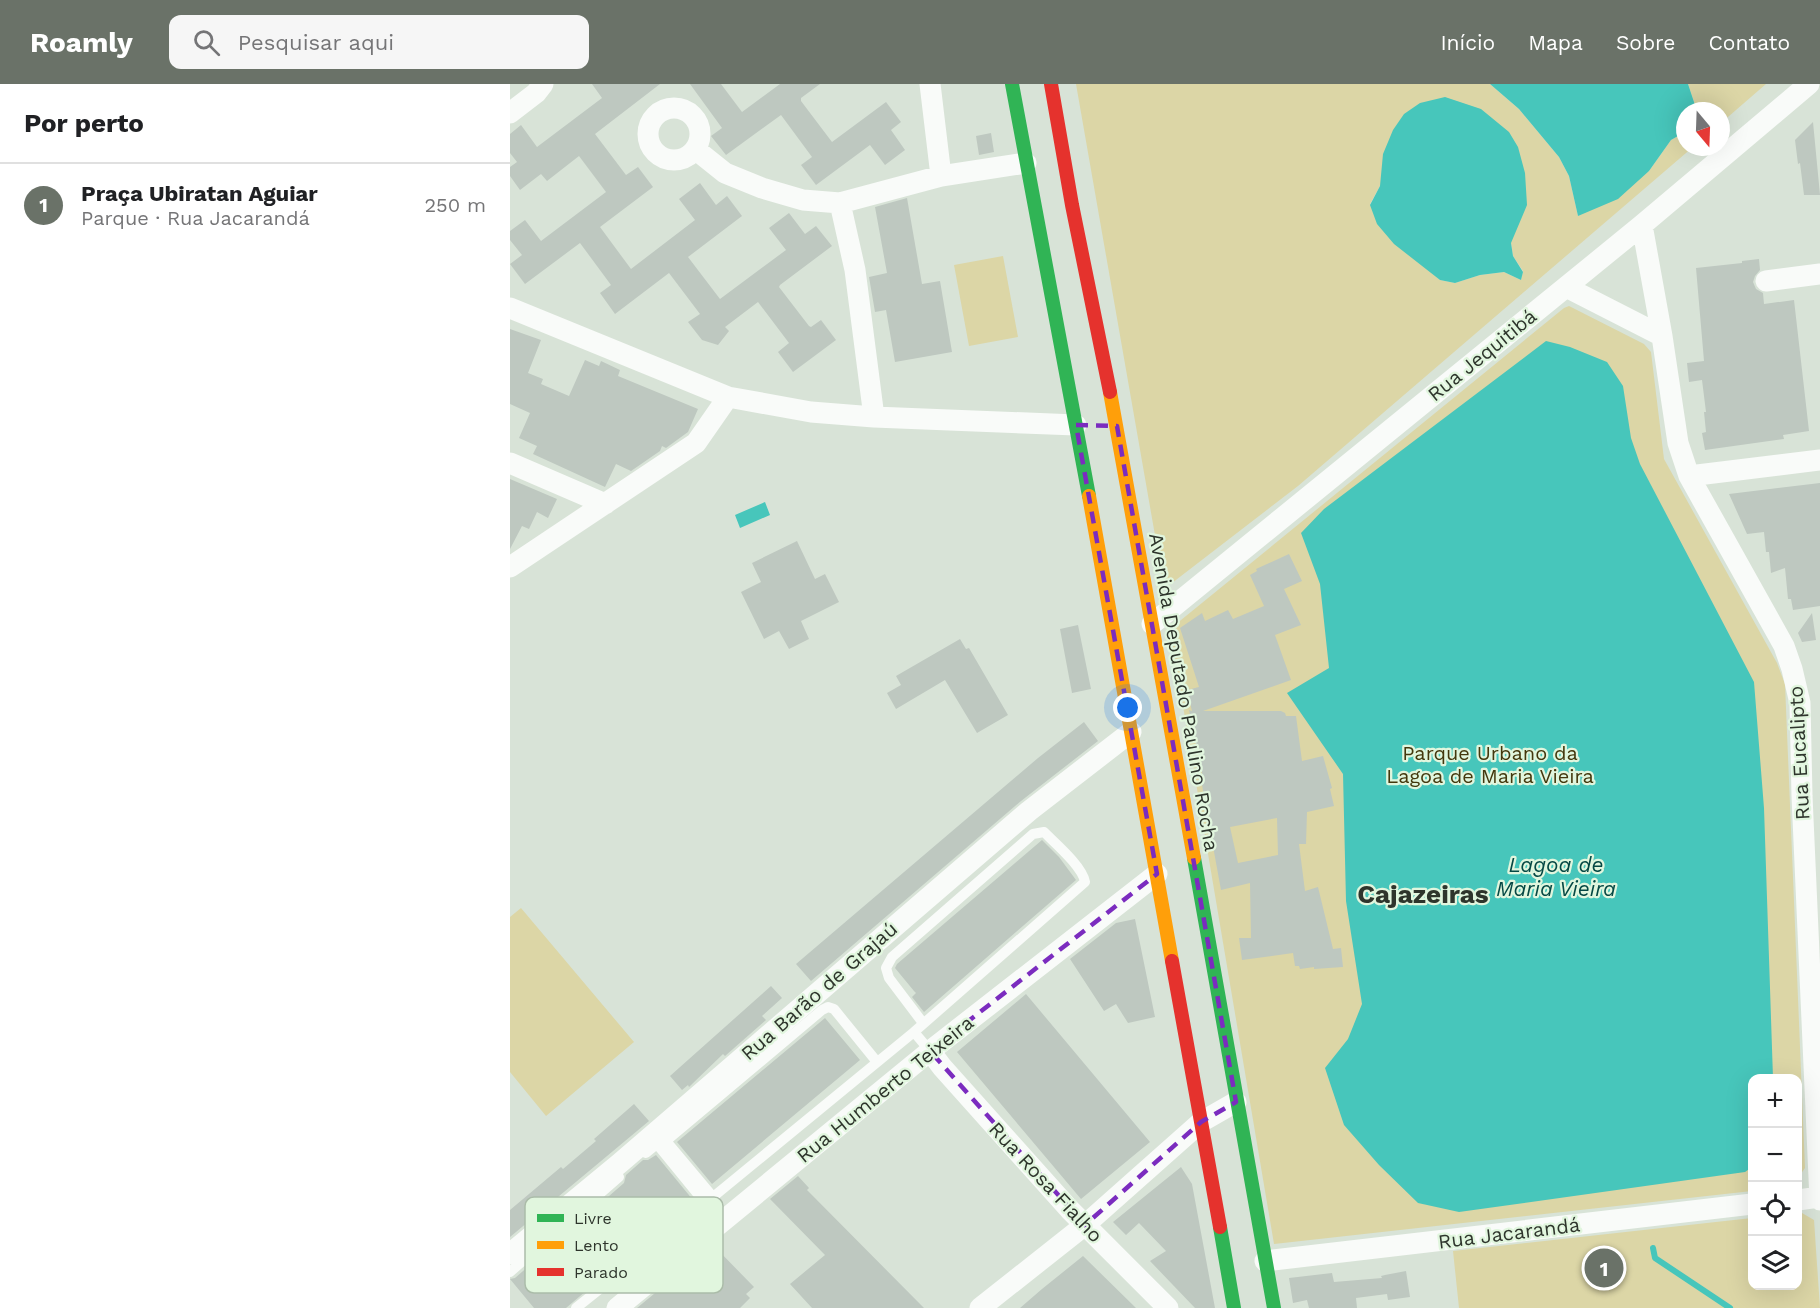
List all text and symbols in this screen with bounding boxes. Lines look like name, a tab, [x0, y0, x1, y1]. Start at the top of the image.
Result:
search box	[169, 15, 589, 69]
text: Roamly	[30, 26, 133, 59]
icon: search	[190, 26, 223, 59]
text: Pesquisar aqui	[238, 30, 394, 55]
text: Início	[1440, 30, 1495, 55]
text: Mapa	[1528, 30, 1583, 55]
text: Sobre	[1616, 30, 1675, 55]
text: Contato	[1708, 30, 1790, 55]
north arrow	[1676, 102, 1730, 156]
text: Por perto	[24, 108, 144, 138]
text: Praça Ubiratan Aguiar	[81, 181, 318, 206]
text: 1	[39, 193, 48, 217]
text: 250 m	[424, 193, 486, 217]
text: Parque · Rua Jacarandá	[81, 206, 310, 230]
street label: Rua Jequitibá	[1423, 304, 1541, 406]
street label: Avenida Deputado Paulino Rocha	[1144, 531, 1224, 853]
street label: Rua Eucalipto	[1783, 685, 1815, 821]
your location	[1113, 693, 1142, 722]
park label: Parque Urbano da Lagoa de Maria Vieira	[1386, 741, 1594, 788]
water label: Lagoa de Maria Vieira	[1496, 852, 1616, 901]
district label: Cajazeiras	[1357, 879, 1489, 909]
street label: Rua Barão de Grajaú	[736, 917, 902, 1065]
street label: Rua Humberto Teixeira	[792, 1010, 978, 1168]
map controls	[1748, 1074, 1802, 1290]
button: +	[1748, 1074, 1802, 1128]
street label: Rua Rosa Fialho	[984, 1117, 1108, 1247]
button: −	[1748, 1128, 1802, 1182]
button: locate	[1748, 1182, 1802, 1236]
legend	[525, 1197, 723, 1293]
text: Livre	[574, 1209, 612, 1228]
street label: Rua Jacarandá	[1437, 1212, 1581, 1254]
text: Lento	[574, 1236, 619, 1255]
button: layers	[1748, 1236, 1802, 1290]
pin: 1	[1584, 1246, 1624, 1290]
text: Parado	[574, 1263, 628, 1282]

